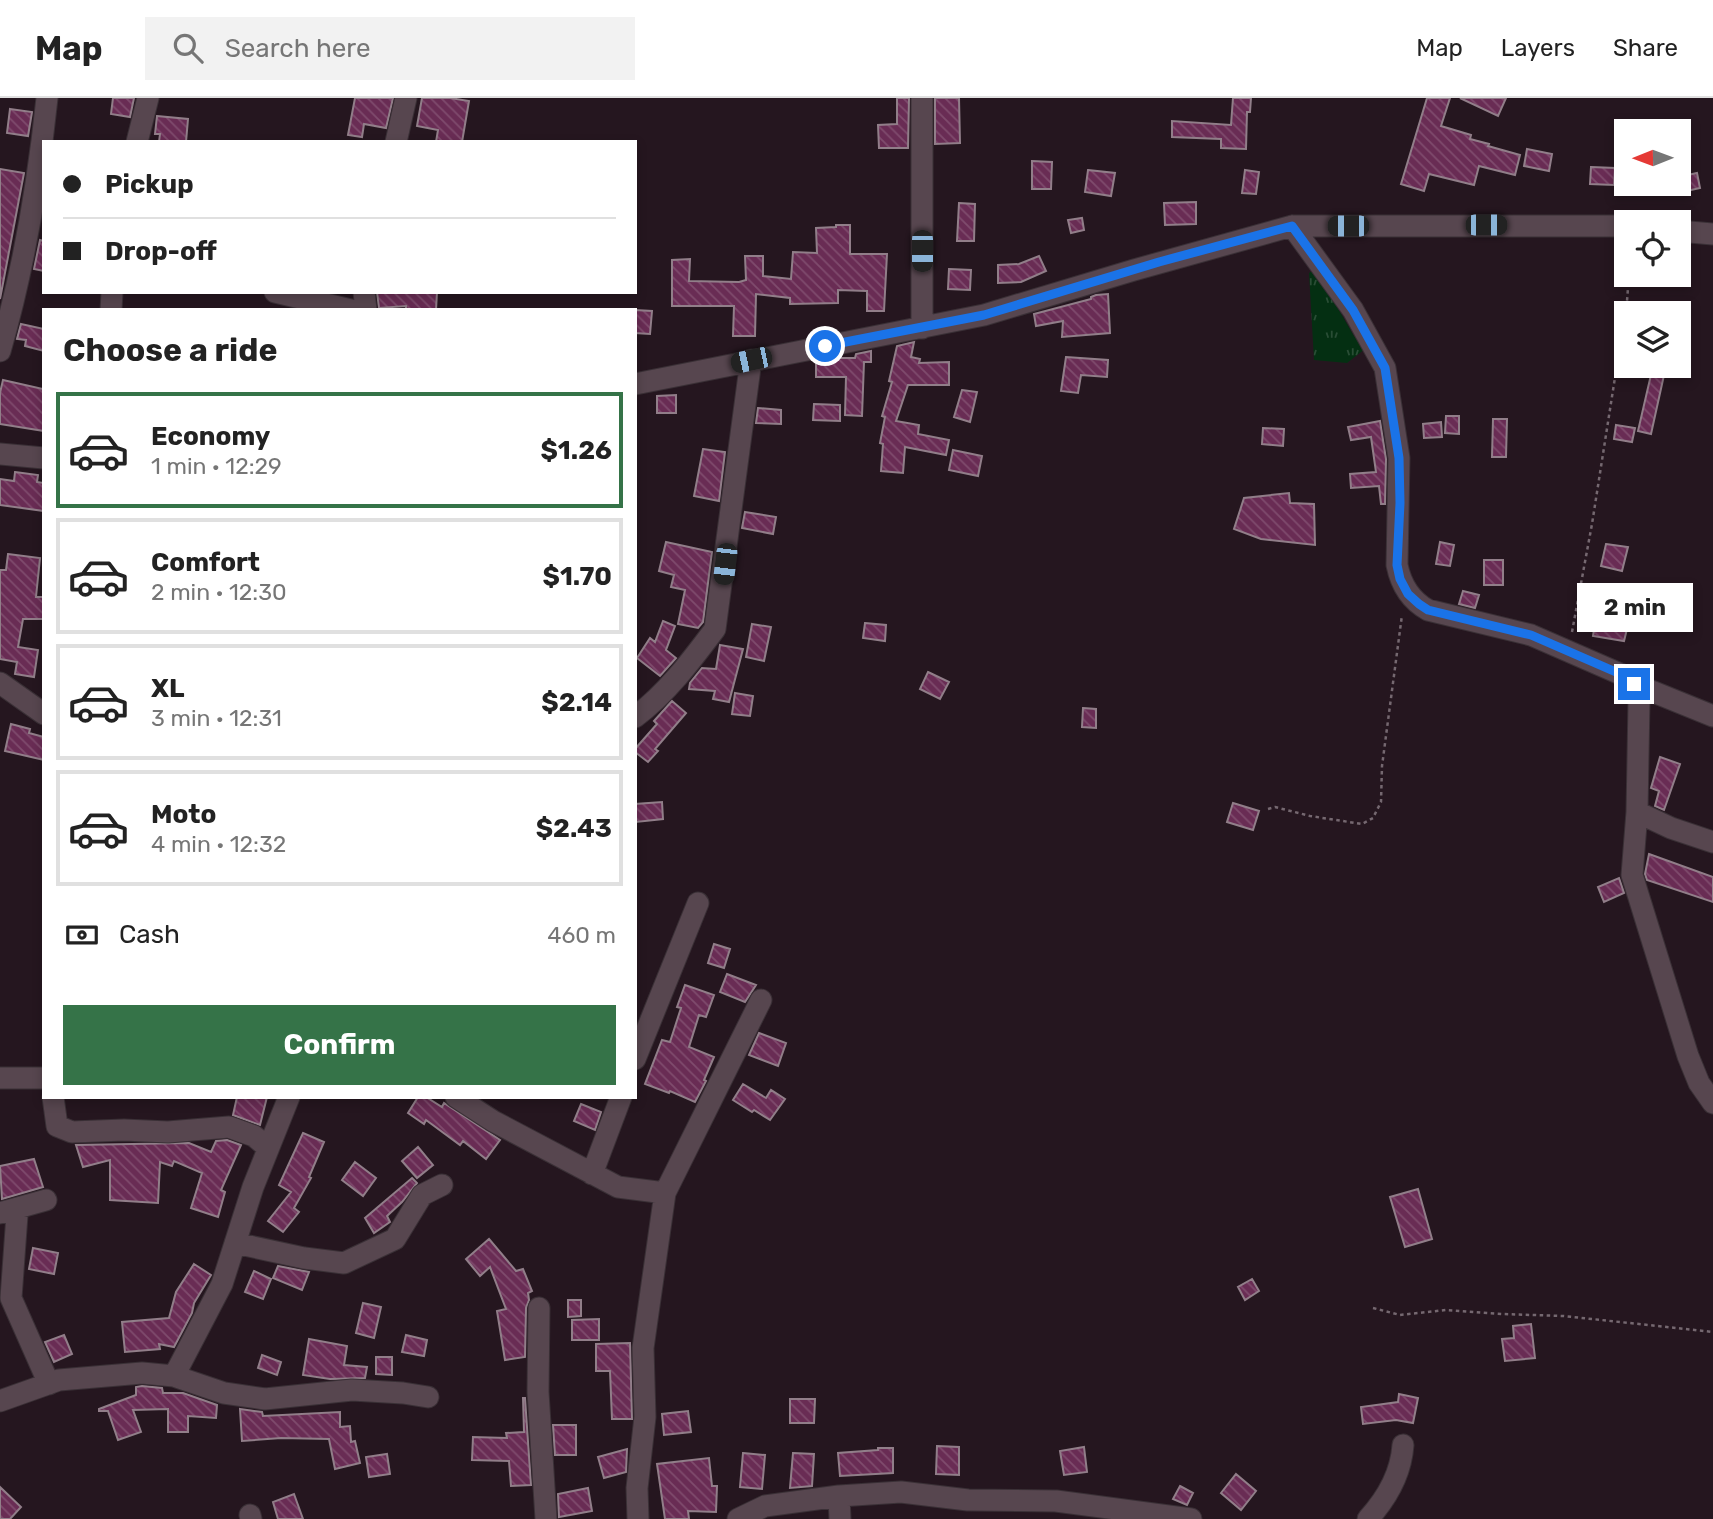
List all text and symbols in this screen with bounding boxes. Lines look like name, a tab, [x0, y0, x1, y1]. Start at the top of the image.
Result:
search box	[145, 17, 635, 80]
text: Map	[35, 29, 103, 68]
icon: search	[169, 29, 207, 67]
text: Search here	[225, 33, 370, 64]
text: Map	[1416, 34, 1463, 62]
text: Layers	[1501, 34, 1575, 62]
text: Share	[1613, 34, 1678, 62]
north arrow	[1614, 119, 1690, 196]
map controls	[1614, 119, 1691, 378]
text: Pickup	[105, 169, 194, 200]
button: locate	[1614, 210, 1691, 287]
car	[1466, 215, 1508, 236]
car	[1328, 216, 1370, 237]
car	[912, 230, 933, 272]
text: Drop-off	[105, 236, 217, 267]
button: layers	[1614, 301, 1691, 378]
route start	[809, 330, 841, 362]
text: Choose a ride	[63, 331, 277, 369]
car	[729, 345, 774, 375]
icon: car	[67, 419, 130, 482]
text: Economy	[151, 421, 270, 452]
text: $1.26	[540, 435, 612, 466]
text: 1 min · 12:29	[151, 452, 282, 480]
car	[713, 542, 738, 586]
icon: car	[67, 545, 130, 608]
text: Comfort	[151, 547, 260, 578]
text: $1.70	[543, 561, 612, 592]
text: 2 min · 12:30	[151, 578, 287, 606]
callout: 2 min	[1576, 582, 1692, 632]
text: 2 min	[1604, 593, 1666, 621]
route end	[1618, 668, 1650, 700]
icon: car	[67, 671, 130, 734]
text: XL	[151, 673, 184, 704]
text: $2.14	[541, 687, 612, 718]
text: 3 min · 12:31	[151, 704, 282, 732]
icon: car	[67, 797, 130, 860]
text: Moto	[151, 799, 216, 830]
text: $2.43	[536, 813, 612, 844]
text: 4 min · 12:32	[151, 830, 286, 858]
icon: cash	[63, 916, 101, 954]
text: Cash	[119, 919, 180, 950]
text: 460 m	[547, 921, 616, 949]
button: Confirm	[63, 1005, 616, 1085]

